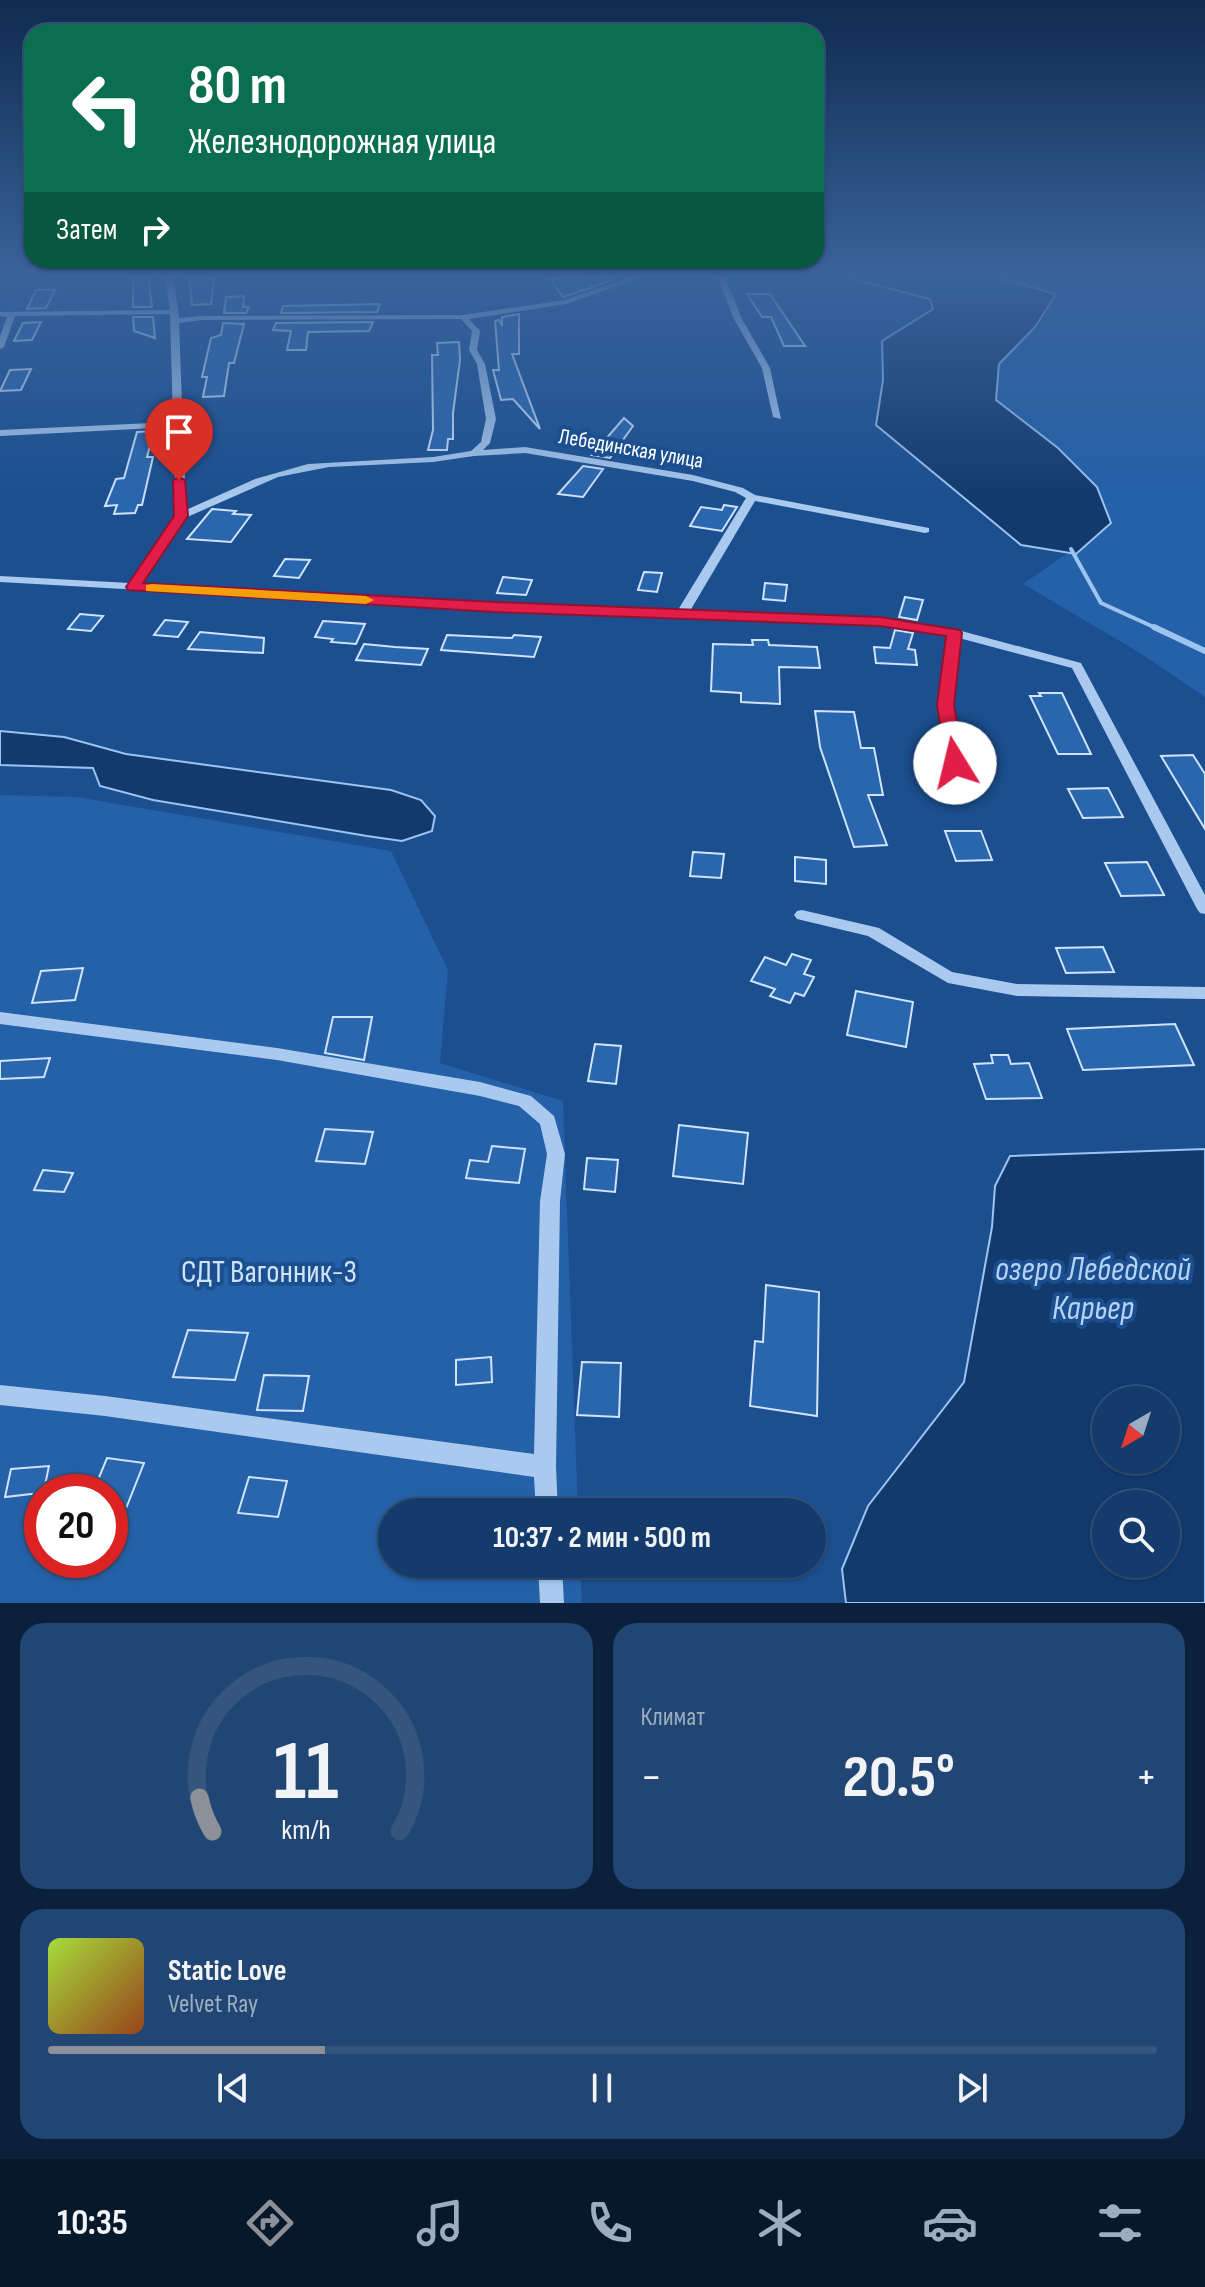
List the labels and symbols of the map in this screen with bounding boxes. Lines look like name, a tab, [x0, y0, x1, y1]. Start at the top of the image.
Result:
pin	[145, 398, 213, 480]
street label: Лебединская улица	[557, 423, 705, 475]
position arrow	[913, 721, 997, 805]
water label: озеро Лебедской Карьер	[995, 1249, 1191, 1329]
park label: СДТ Вагонник-3	[181, 1253, 357, 1292]
north arrow	[1092, 1386, 1180, 1474]
speed limit sign: 20	[24, 1474, 128, 1578]

